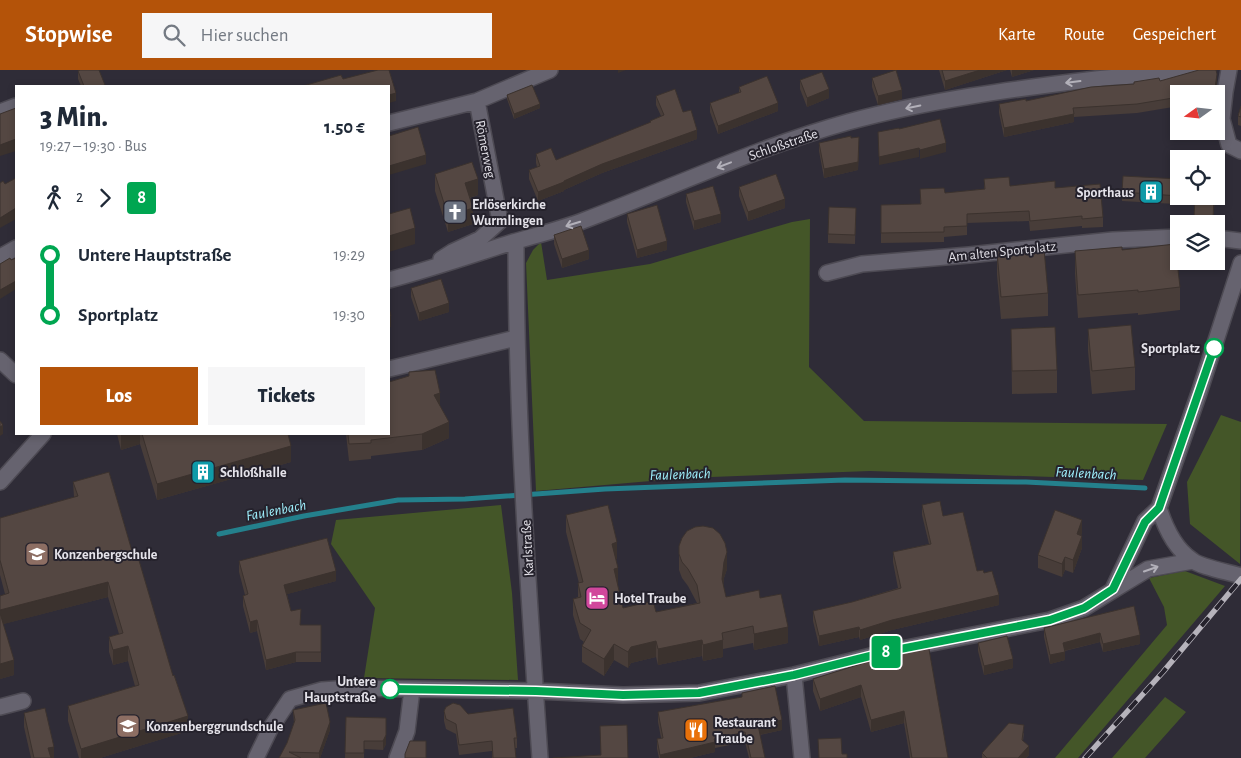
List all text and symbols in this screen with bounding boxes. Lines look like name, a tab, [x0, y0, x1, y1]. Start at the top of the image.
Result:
search box	[142, 13, 492, 58]
icon: search	[160, 21, 188, 49]
text: Stopwise	[25, 23, 112, 47]
text: Hier suchen	[200, 26, 289, 45]
text: Karte	[998, 26, 1035, 44]
text: Route	[1063, 26, 1105, 44]
text: Gespeichert	[1133, 26, 1216, 44]
one-way arrow	[1066, 77, 1082, 87]
north arrow	[1170, 85, 1225, 140]
map controls	[1170, 85, 1225, 270]
one-way arrow	[905, 103, 921, 112]
text: 3 Min.	[40, 104, 108, 132]
text: 1.50 €	[324, 118, 365, 137]
street label: Römerweg	[473, 119, 498, 180]
street label: Schloßstraße	[747, 127, 819, 163]
text: 19:27 – 19:30 · Bus	[40, 138, 147, 154]
button: locate	[1170, 150, 1225, 205]
one-way arrow	[717, 161, 733, 170]
building icon: Sporthaus	[1138, 179, 1164, 205]
icon: walk	[40, 184, 68, 212]
icon: forward	[91, 184, 119, 212]
place label: Sporthaus	[1076, 186, 1134, 200]
text: 2	[76, 189, 83, 205]
text: 8	[137, 189, 146, 207]
place label: Erlöserkirche Wurmlingen	[472, 198, 546, 228]
church icon: Erlöserkirche Wurmlingen	[442, 199, 468, 225]
button: layers	[1170, 215, 1225, 270]
one-way arrow	[566, 220, 582, 230]
street label: Am alten Sportplatz	[947, 239, 1057, 265]
text: Untere Hauptstraße	[78, 246, 231, 265]
text: 19:29	[334, 247, 365, 263]
text: Sportplatz	[78, 306, 158, 325]
text: 19:30	[333, 307, 365, 323]
marker: Sportplatz	[1204, 338, 1224, 358]
place label: Sportplatz	[1141, 342, 1200, 356]
button: Los	[40, 367, 198, 425]
button: Tickets	[208, 367, 365, 425]
building icon: Schloßhalle	[190, 459, 216, 485]
water label: Faulenbach	[1055, 464, 1117, 483]
place label: Schloßhalle	[220, 466, 287, 480]
water label: Faulenbach	[649, 466, 711, 483]
water label: Faulenbach	[245, 497, 307, 524]
street label: Karlstraße	[520, 519, 536, 577]
school or university icon: Konzenbergschule	[24, 541, 50, 567]
place label: Konzenbergschule	[54, 548, 158, 562]
one-way arrow	[1143, 564, 1158, 573]
hotel icon: Hotel Traube	[584, 585, 610, 611]
place label: Hotel Traube	[614, 592, 687, 606]
line badge: 8	[870, 636, 902, 668]
text: 8	[882, 643, 890, 661]
place label: Untere Hauptstraße	[304, 675, 376, 705]
marker: Untere Hauptstraße	[380, 679, 400, 699]
school or university icon: Konzenberggrundschule	[115, 713, 141, 739]
place label: Restaurant Traube	[714, 716, 776, 746]
restaurant icon: Restaurant Traube	[683, 717, 709, 743]
place label: Konzenberggrundschule	[146, 720, 284, 734]

